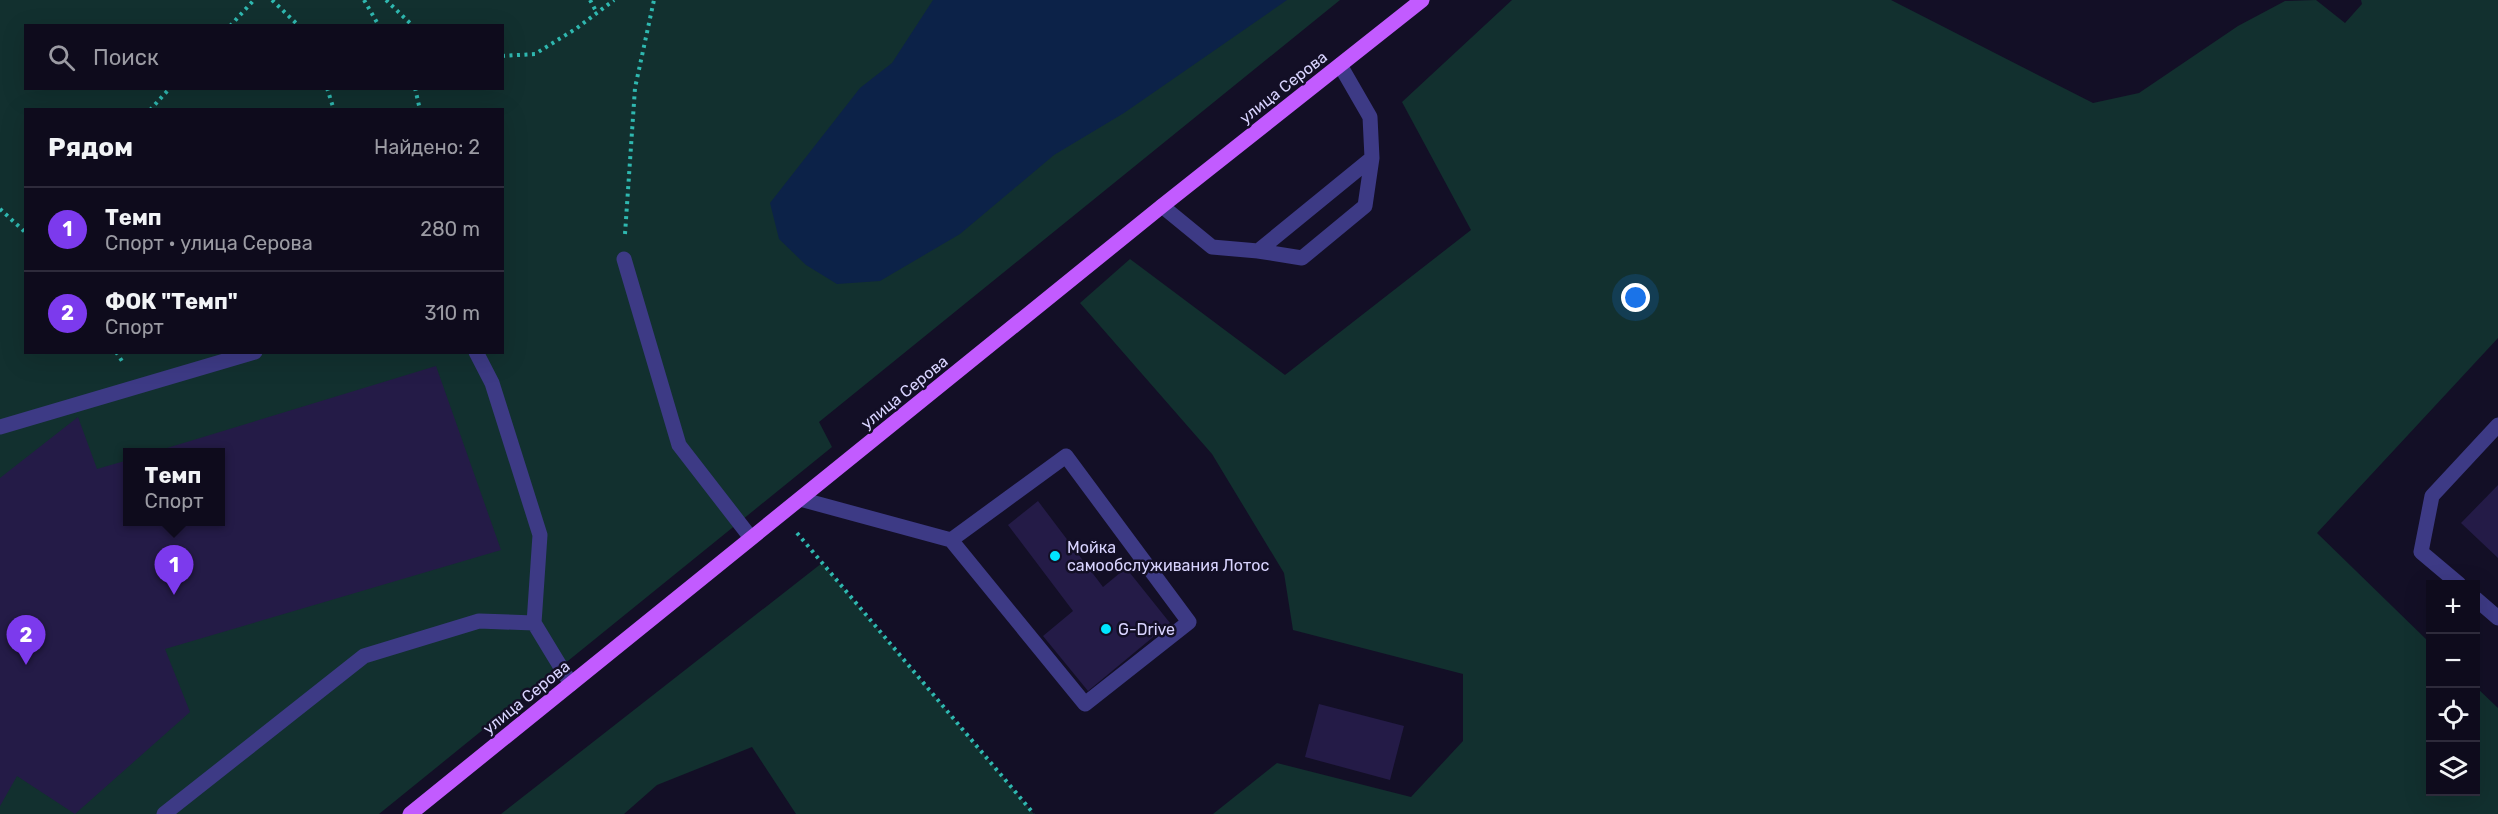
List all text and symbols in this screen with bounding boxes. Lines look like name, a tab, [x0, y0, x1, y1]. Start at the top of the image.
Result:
search box	[24, 24, 504, 90]
icon: search	[45, 41, 78, 74]
text: Поиск	[93, 44, 159, 71]
street label: улица Серова	[1236, 47, 1331, 128]
text: Рядом	[48, 132, 133, 163]
text: Найдено: 2	[374, 135, 480, 159]
text: Темп	[105, 204, 162, 231]
text: 1	[63, 217, 72, 241]
text: 280 m	[420, 217, 480, 241]
text: Спорт · улица Серова	[105, 231, 313, 255]
your location	[1621, 283, 1650, 312]
text: ФОК "Темп"	[105, 288, 238, 315]
text: 2	[61, 301, 74, 325]
text: 310 m	[424, 301, 480, 325]
text: Спорт	[105, 315, 164, 339]
street label: улица Серова	[857, 352, 952, 433]
popup	[123, 448, 225, 526]
text: Темп	[145, 462, 201, 489]
text: Спорт	[145, 489, 203, 513]
place label: Мойка самообслуживания Лотос	[1067, 538, 1269, 575]
pin: 1	[154, 546, 194, 595]
marker: Мойка самообслуживания Лотос	[1048, 549, 1062, 563]
map controls	[2426, 580, 2480, 796]
button: +	[2426, 580, 2480, 634]
pin: 2	[6, 616, 46, 665]
place label: G-Drive	[1118, 620, 1175, 639]
marker: G-Drive	[1099, 622, 1113, 636]
button: −	[2426, 634, 2480, 688]
street label: улица Серова	[479, 657, 574, 738]
button: locate	[2426, 688, 2480, 742]
button: layers	[2426, 742, 2480, 796]

